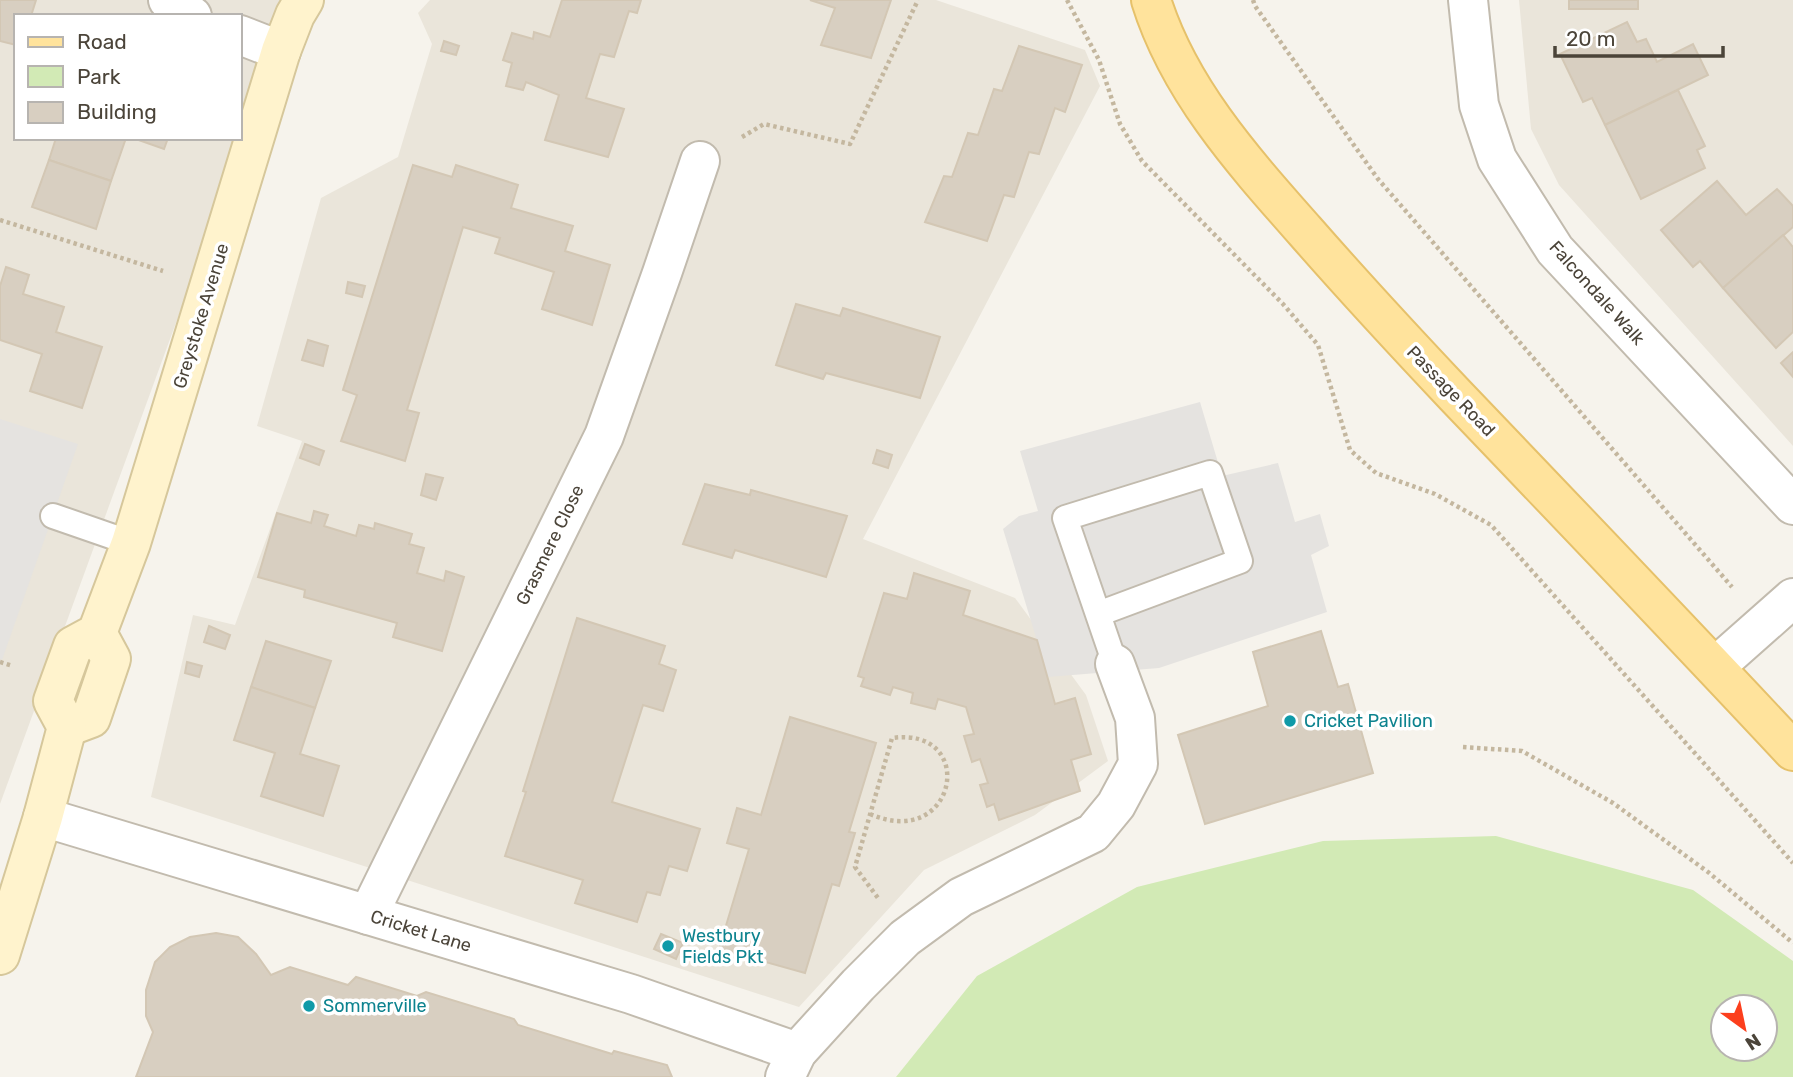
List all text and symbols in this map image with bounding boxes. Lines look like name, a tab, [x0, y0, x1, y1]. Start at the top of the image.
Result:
legend	[14, 14, 242, 140]
scale bar	[1555, 14, 1723, 58]
text: 20 m	[1566, 26, 1615, 51]
text: Road	[77, 29, 127, 54]
text: Park	[77, 64, 121, 89]
text: Building	[77, 99, 157, 124]
street label: Falcondale Walk	[1545, 236, 1650, 350]
street label: Greystoke Avenue	[168, 241, 234, 391]
street label: Passage Road	[1402, 341, 1500, 441]
street label: Grasmere Close	[511, 481, 589, 609]
place label: Cricket Pavilion	[1304, 710, 1433, 732]
marker: Cricket Pavilion	[1282, 713, 1298, 729]
street label: Cricket Lane	[368, 905, 474, 957]
place label: Westbury Fields Pkt	[682, 925, 764, 968]
marker: Westbury Fields Pkt	[660, 938, 676, 954]
north arrow	[1709, 993, 1779, 1063]
place label: Sommerville	[323, 995, 427, 1017]
marker: Sommerville	[301, 998, 317, 1014]
text: N	[1741, 1028, 1765, 1055]

